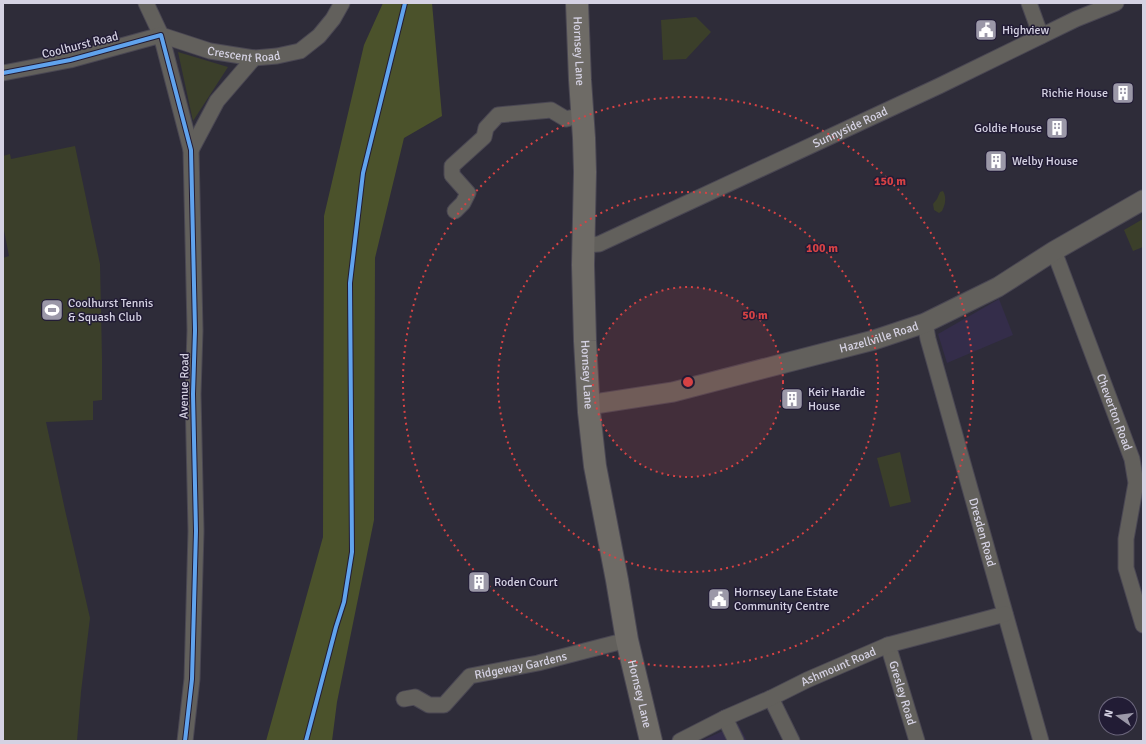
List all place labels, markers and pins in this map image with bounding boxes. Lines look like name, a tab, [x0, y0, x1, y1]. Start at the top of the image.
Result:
public building icon: Highview	[973, 17, 999, 43]
place label: Highview	[1002, 23, 1049, 38]
building icon: Richie House	[1110, 80, 1136, 106]
place label: Richie House	[1041, 86, 1108, 101]
building icon: Goldie House	[1044, 115, 1070, 141]
place label: Goldie House	[974, 121, 1042, 136]
building icon: Welby House	[983, 148, 1009, 174]
place label: Welby House	[1012, 154, 1078, 169]
place label: Coolhurst Tennis & Squash Club	[68, 296, 153, 325]
sports icon: Coolhurst Tennis & Squash Club	[39, 297, 65, 323]
centre of rings	[681, 375, 695, 389]
place label: Keir Hardie House	[808, 385, 865, 414]
building icon: Keir Hardie House	[779, 386, 805, 412]
building icon: Roden Court	[466, 569, 492, 595]
place label: Roden Court	[494, 575, 558, 590]
place label: Hornsey Lane Estate Community Centre	[734, 585, 838, 614]
public building icon: Hornsey Lane Estate Community Centre	[706, 586, 732, 612]

